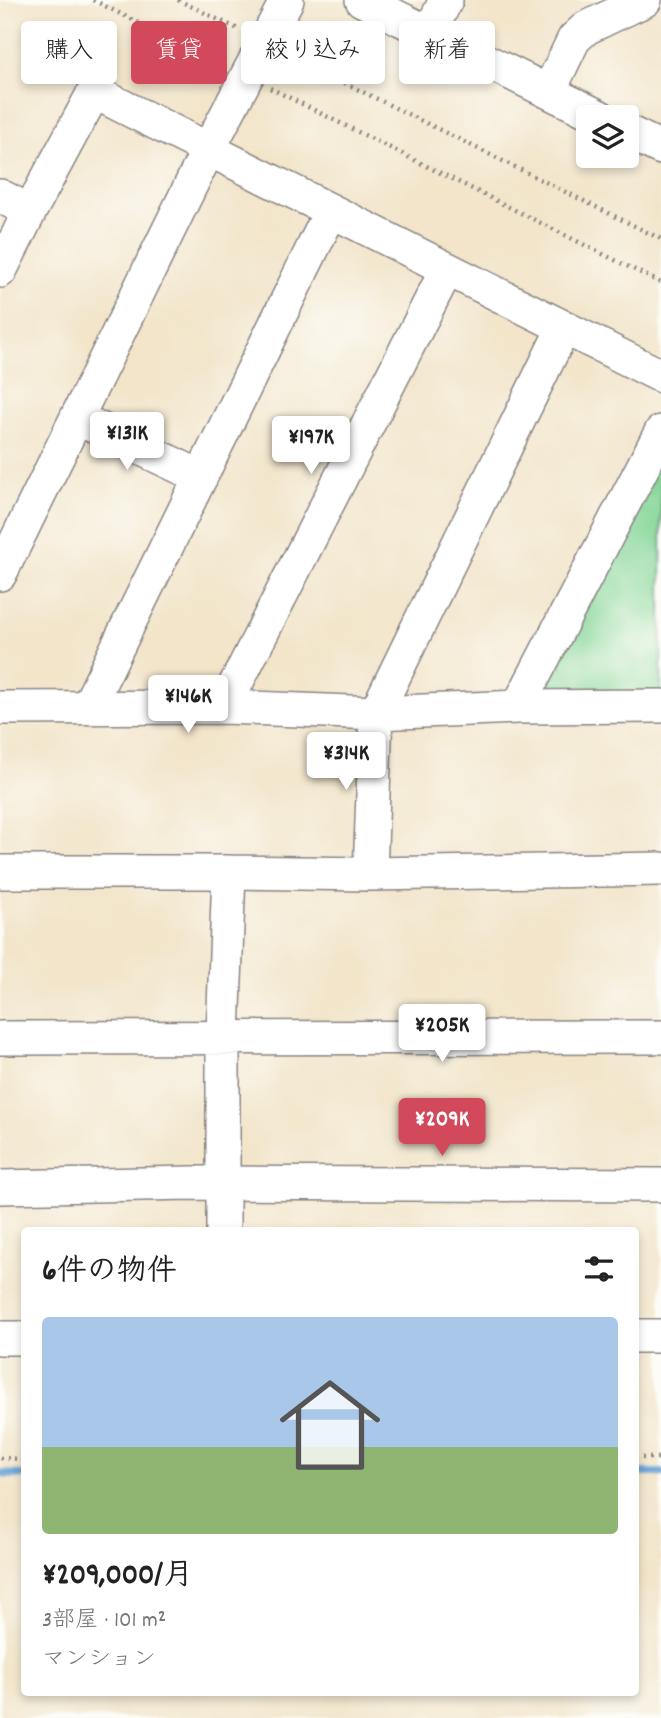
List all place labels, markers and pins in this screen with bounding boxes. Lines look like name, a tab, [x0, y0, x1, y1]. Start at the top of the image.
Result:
pin: ¥131K	[78, 412, 176, 472]
pin: ¥197K	[262, 416, 360, 476]
pin: ¥146K	[139, 676, 237, 735]
pin: ¥314K	[297, 732, 395, 792]
pin: ¥205K	[393, 1004, 491, 1064]
pin: ¥209K	[393, 1098, 491, 1158]

